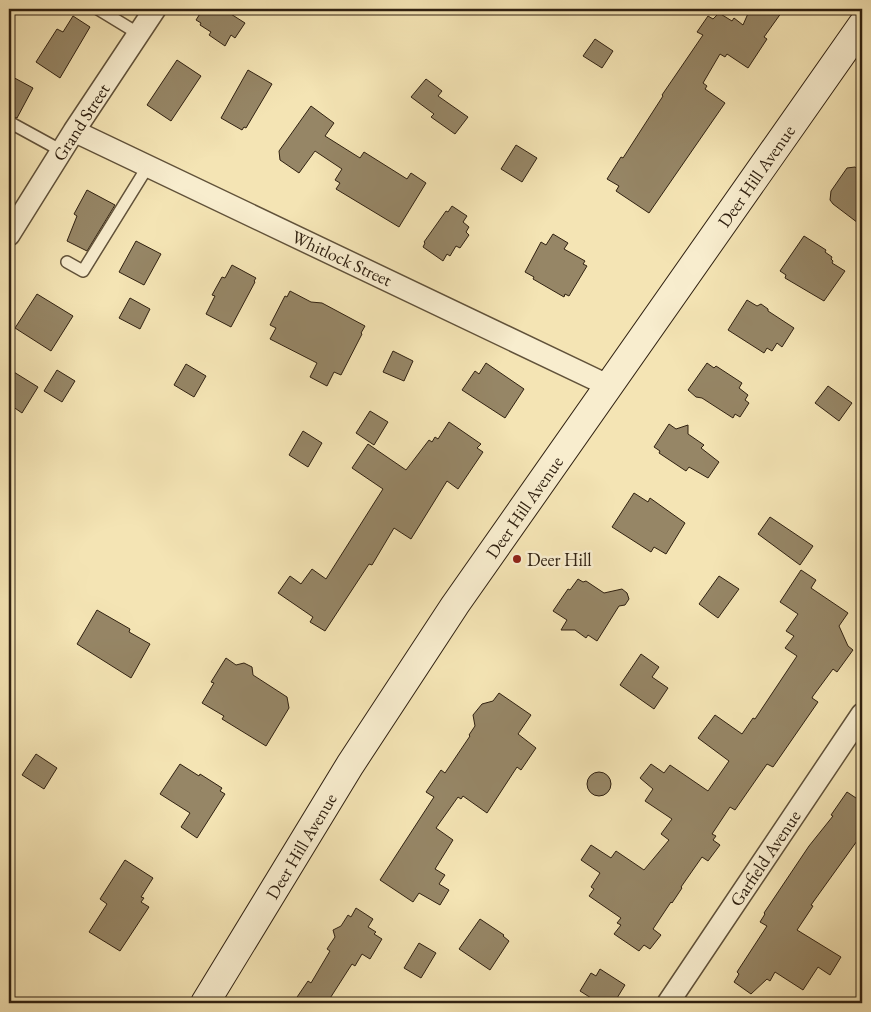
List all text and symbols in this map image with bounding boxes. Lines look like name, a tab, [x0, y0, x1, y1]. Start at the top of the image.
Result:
street label: Grand Street	[47, 79, 115, 165]
street label: Deer Hill Avenue	[712, 120, 800, 232]
street label: Whitlock Street	[288, 225, 396, 291]
street label: Deer Hill Avenue	[481, 452, 567, 562]
place label: Deer Hill	[527, 548, 592, 570]
marker: Deer Hill	[511, 553, 523, 565]
street label: Deer Hill Avenue	[260, 789, 342, 903]
street label: Garfield Avenue	[724, 805, 806, 911]

